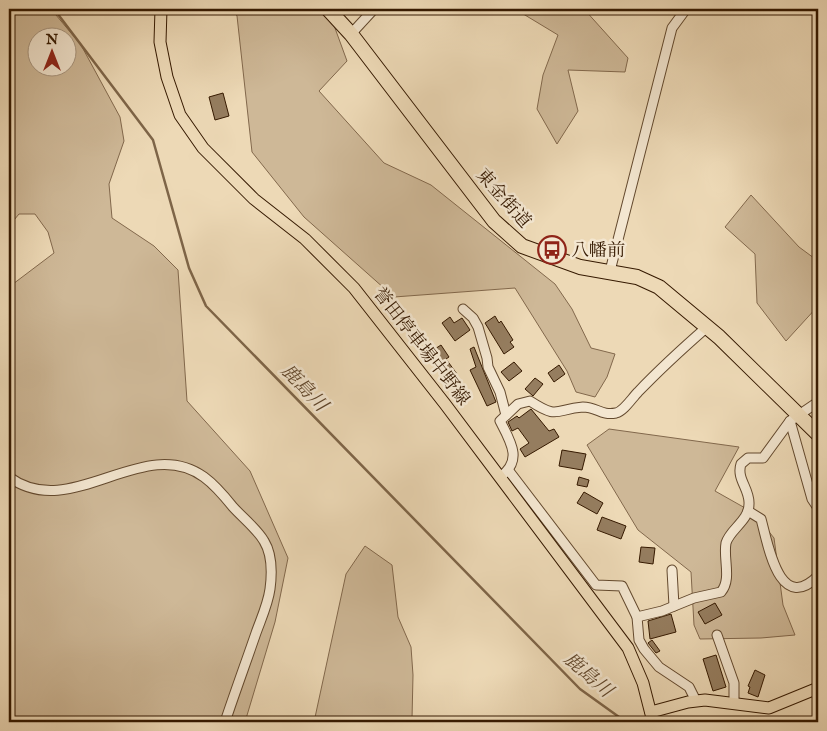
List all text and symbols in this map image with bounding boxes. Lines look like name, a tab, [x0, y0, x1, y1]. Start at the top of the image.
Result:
north arrow	[28, 28, 78, 78]
text: N	[45, 31, 58, 49]
street label: 東金街道	[470, 165, 536, 233]
bus stop icon: 八幡前	[537, 235, 567, 265]
place label: 八幡前	[571, 240, 625, 263]
street label: 誉田停車場中野線	[367, 283, 474, 411]
water label: 鹿島川	[275, 360, 333, 419]
water label: 鹿島川	[558, 648, 619, 705]

